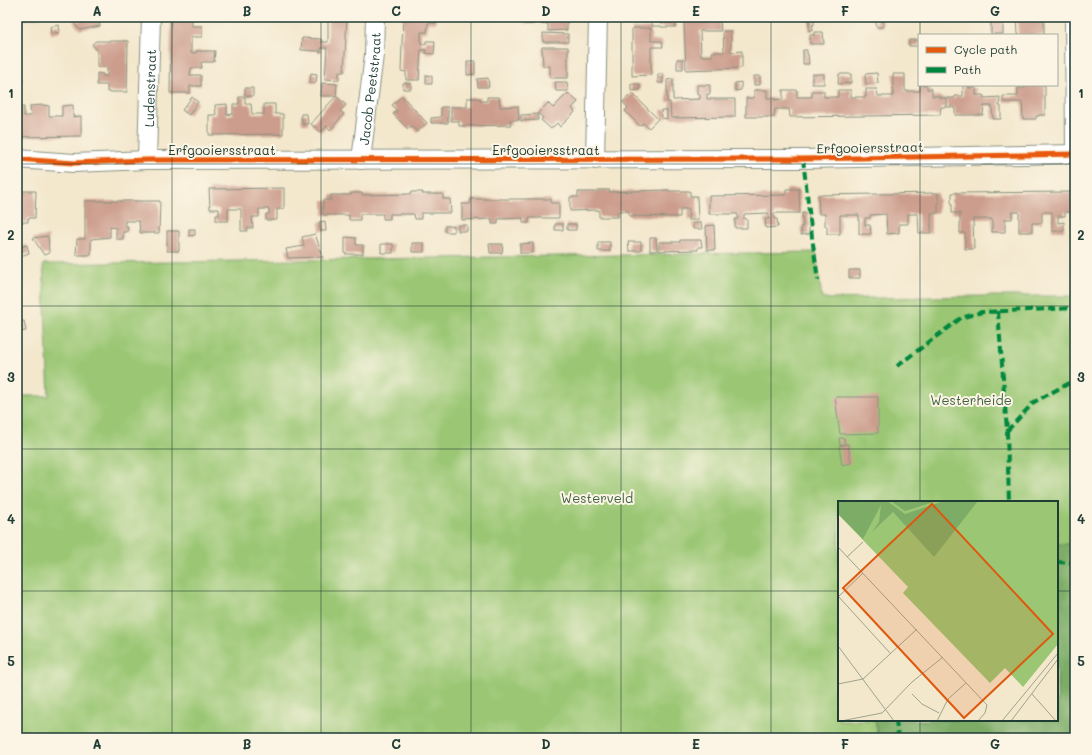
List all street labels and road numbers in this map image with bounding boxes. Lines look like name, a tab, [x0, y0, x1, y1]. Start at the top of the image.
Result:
street label: Jacob Peetstraat	[354, 32, 383, 146]
street label: Ludenstraat	[139, 49, 159, 127]
street label: Erfgooiersstraat	[816, 138, 924, 156]
street label: Erfgooiersstraat	[168, 141, 276, 158]
street label: Erfgooiersstraat	[492, 141, 600, 158]

